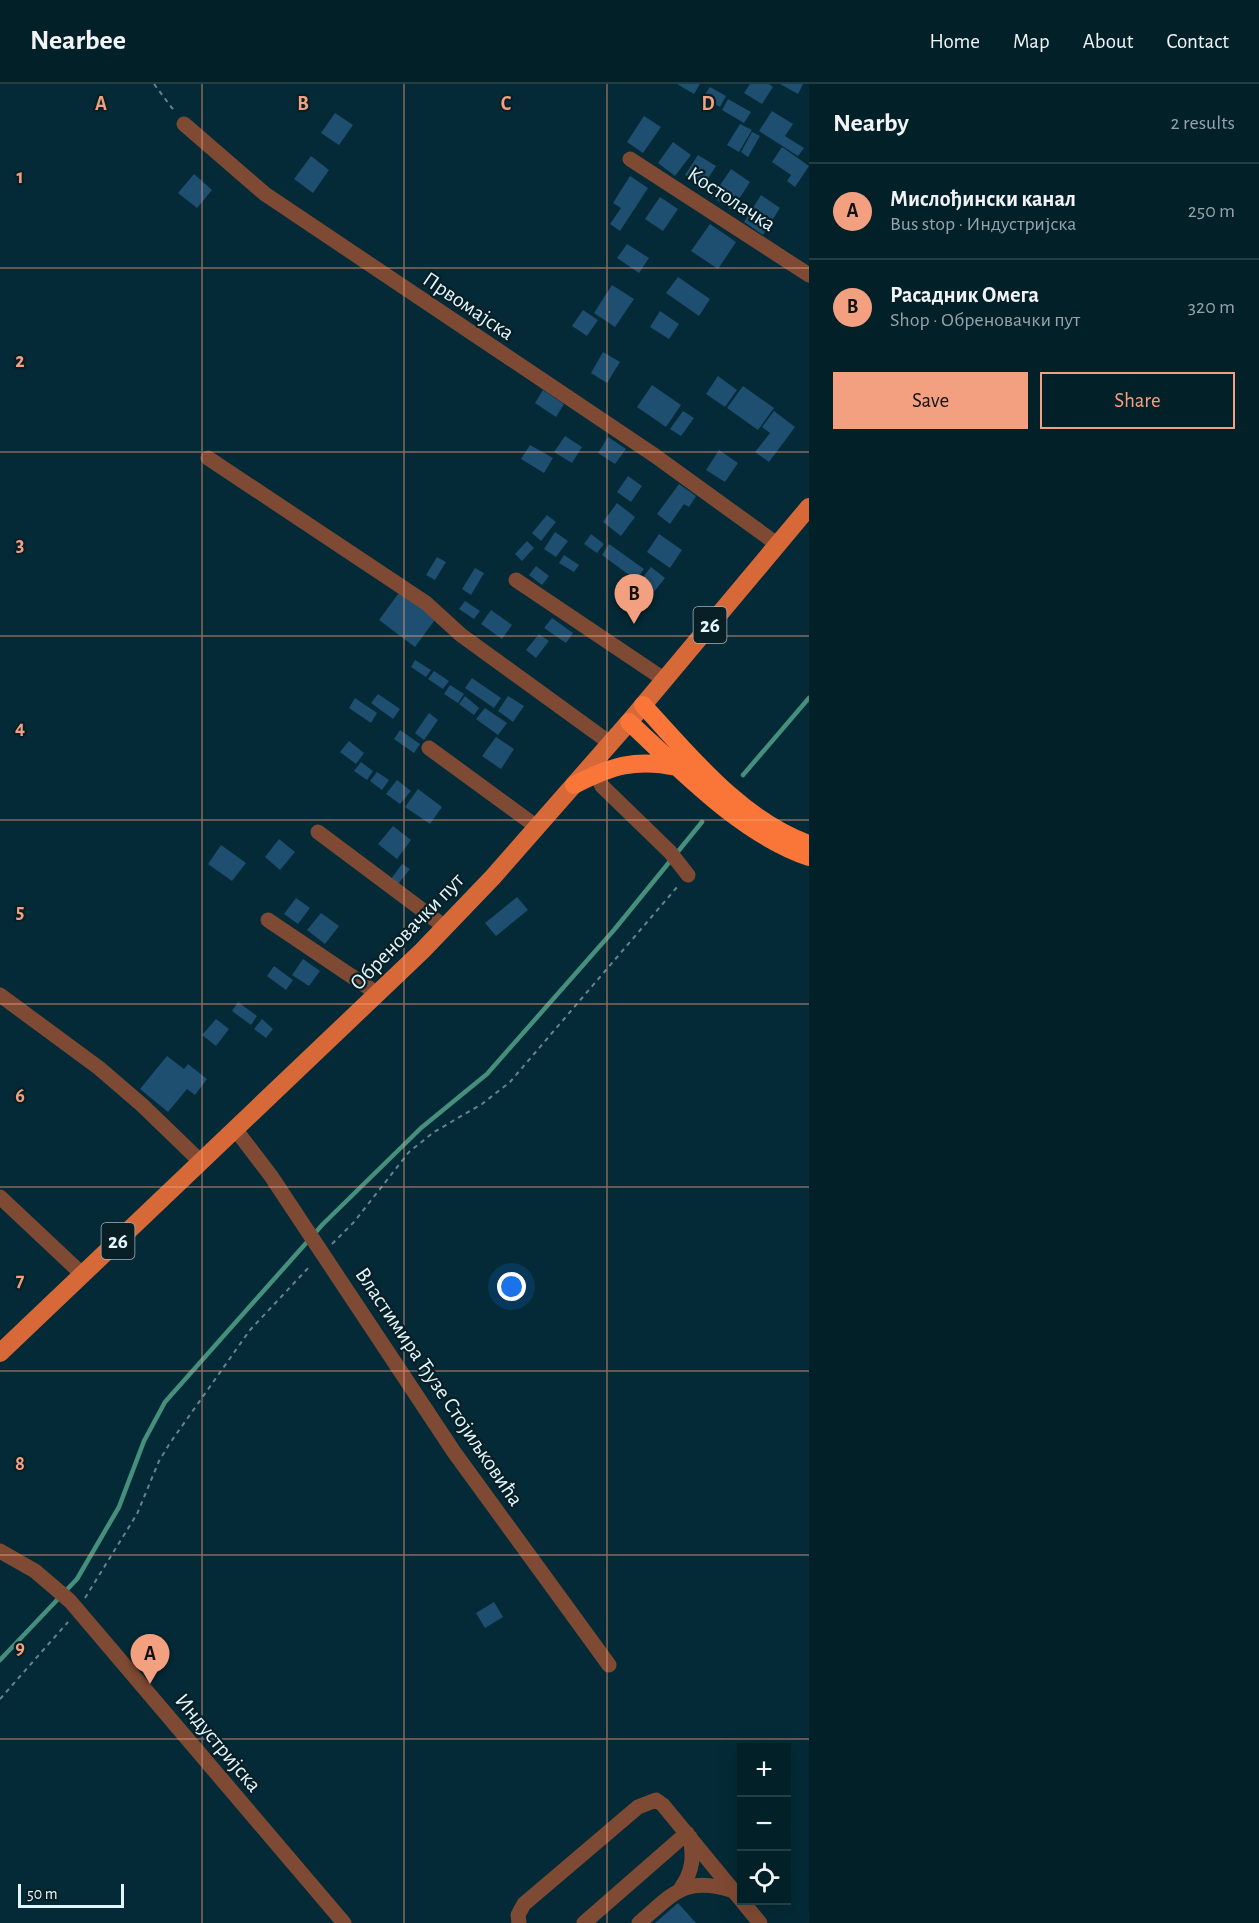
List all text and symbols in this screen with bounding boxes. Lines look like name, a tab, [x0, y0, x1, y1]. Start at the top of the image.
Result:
text: Nearbee	[30, 27, 126, 55]
text: Home	[929, 31, 980, 52]
text: Map	[1013, 31, 1050, 52]
text: About	[1083, 31, 1133, 52]
text: Contact	[1166, 31, 1229, 52]
text: A	[95, 94, 107, 114]
text: B	[297, 94, 309, 114]
text: C	[501, 94, 512, 114]
text: D	[701, 94, 715, 114]
text: Nearby	[833, 110, 909, 136]
text: 2 results	[1171, 113, 1235, 133]
street label: Костолачка	[684, 162, 779, 235]
text: 1	[16, 167, 24, 187]
text: Мислођински канал	[890, 188, 1076, 210]
text: A	[847, 201, 859, 221]
text: 250 m	[1188, 201, 1235, 221]
text: Bus stop · Индустријска	[890, 214, 1076, 234]
street label: Првомајска	[419, 268, 518, 344]
text: Расадник Омега	[890, 284, 1039, 306]
text: B	[847, 297, 858, 317]
text: 320 m	[1188, 297, 1235, 317]
text: Shop · Обреновачки пут	[890, 310, 1080, 330]
text: 2	[15, 351, 25, 371]
button: Save	[833, 372, 1028, 429]
button: Share	[1040, 372, 1235, 429]
text: 3	[16, 535, 24, 555]
pin: B	[614, 574, 654, 624]
road number: 26	[694, 607, 726, 643]
text: 4	[15, 718, 25, 738]
street label: Обреновачки пут	[346, 868, 469, 995]
text: 5	[16, 902, 24, 922]
text: 6	[15, 1086, 25, 1106]
road number: 26	[102, 1223, 134, 1259]
street label: Властимира Ђузе Стојиљковића	[350, 1263, 527, 1510]
text: 7	[16, 1270, 25, 1290]
your location	[497, 1272, 526, 1301]
text: 8	[15, 1454, 25, 1474]
pin: A	[130, 1634, 170, 1684]
text: 9	[15, 1638, 25, 1658]
street label: Индустријска	[171, 1689, 266, 1796]
map controls	[737, 1743, 791, 1905]
button: +	[737, 1743, 791, 1797]
button: −	[737, 1797, 791, 1851]
button: locate	[737, 1851, 791, 1905]
scale bar	[18, 1881, 124, 1908]
text: 50 m	[27, 1886, 58, 1902]

